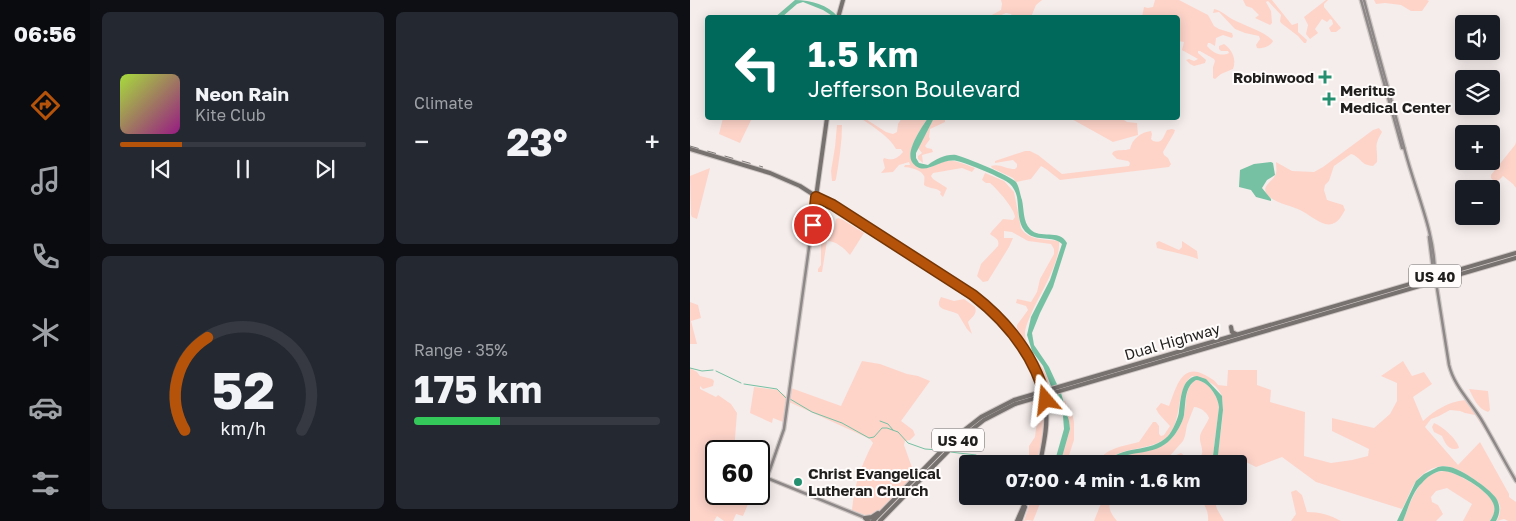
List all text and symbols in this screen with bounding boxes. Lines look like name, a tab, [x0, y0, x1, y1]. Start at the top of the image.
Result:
map controls	[1455, 15, 1500, 225]
button: sound	[1455, 15, 1500, 60]
text: 06:56	[14, 20, 76, 47]
text: 1.5 km	[808, 33, 918, 75]
icon: left	[725, 35, 790, 100]
place label: Robinwood	[1233, 68, 1314, 86]
marker: Robinwood	[1318, 70, 1332, 84]
button: layers	[1455, 70, 1500, 115]
text: Jefferson Boulevard	[808, 75, 1020, 102]
place label: Meritus Medical Center	[1340, 81, 1451, 116]
text: Neon Rain	[195, 82, 289, 105]
icon: directions	[28, 88, 63, 123]
marker: Meritus Medical Center	[1322, 92, 1336, 106]
text: Climate	[414, 93, 473, 113]
text: Kite Club	[195, 105, 266, 125]
text: 23°	[506, 119, 568, 164]
text: −	[414, 125, 429, 158]
text: +	[645, 125, 660, 158]
button: +	[1455, 125, 1500, 170]
icon: previous	[147, 155, 175, 183]
icon: pause	[229, 155, 257, 183]
icon: next	[311, 155, 339, 183]
icon: music	[28, 163, 63, 198]
button: −	[1455, 180, 1500, 225]
pin	[792, 204, 834, 246]
icon: arrive	[799, 211, 827, 239]
icon: phone	[28, 239, 63, 274]
road number: US 40	[1409, 264, 1461, 288]
icon: climate	[28, 315, 63, 350]
street label: Dual Highway	[1122, 319, 1223, 363]
text: Range · 35%	[414, 340, 508, 360]
text: 52	[211, 358, 275, 420]
text: 175 km	[414, 366, 542, 411]
position arrow	[1019, 373, 1071, 425]
icon: car	[28, 390, 63, 425]
text: km/h	[220, 417, 266, 439]
road number: US 40	[932, 428, 984, 452]
speed limit sign: 60	[705, 440, 770, 505]
place label: Christ Evangelical Lutheran Church	[808, 464, 941, 499]
icon: filters	[28, 466, 63, 501]
text: 07:00 · 4 min · 1.6 km	[1006, 468, 1200, 491]
marker: Christ Evangelical Lutheran Church	[792, 476, 804, 488]

